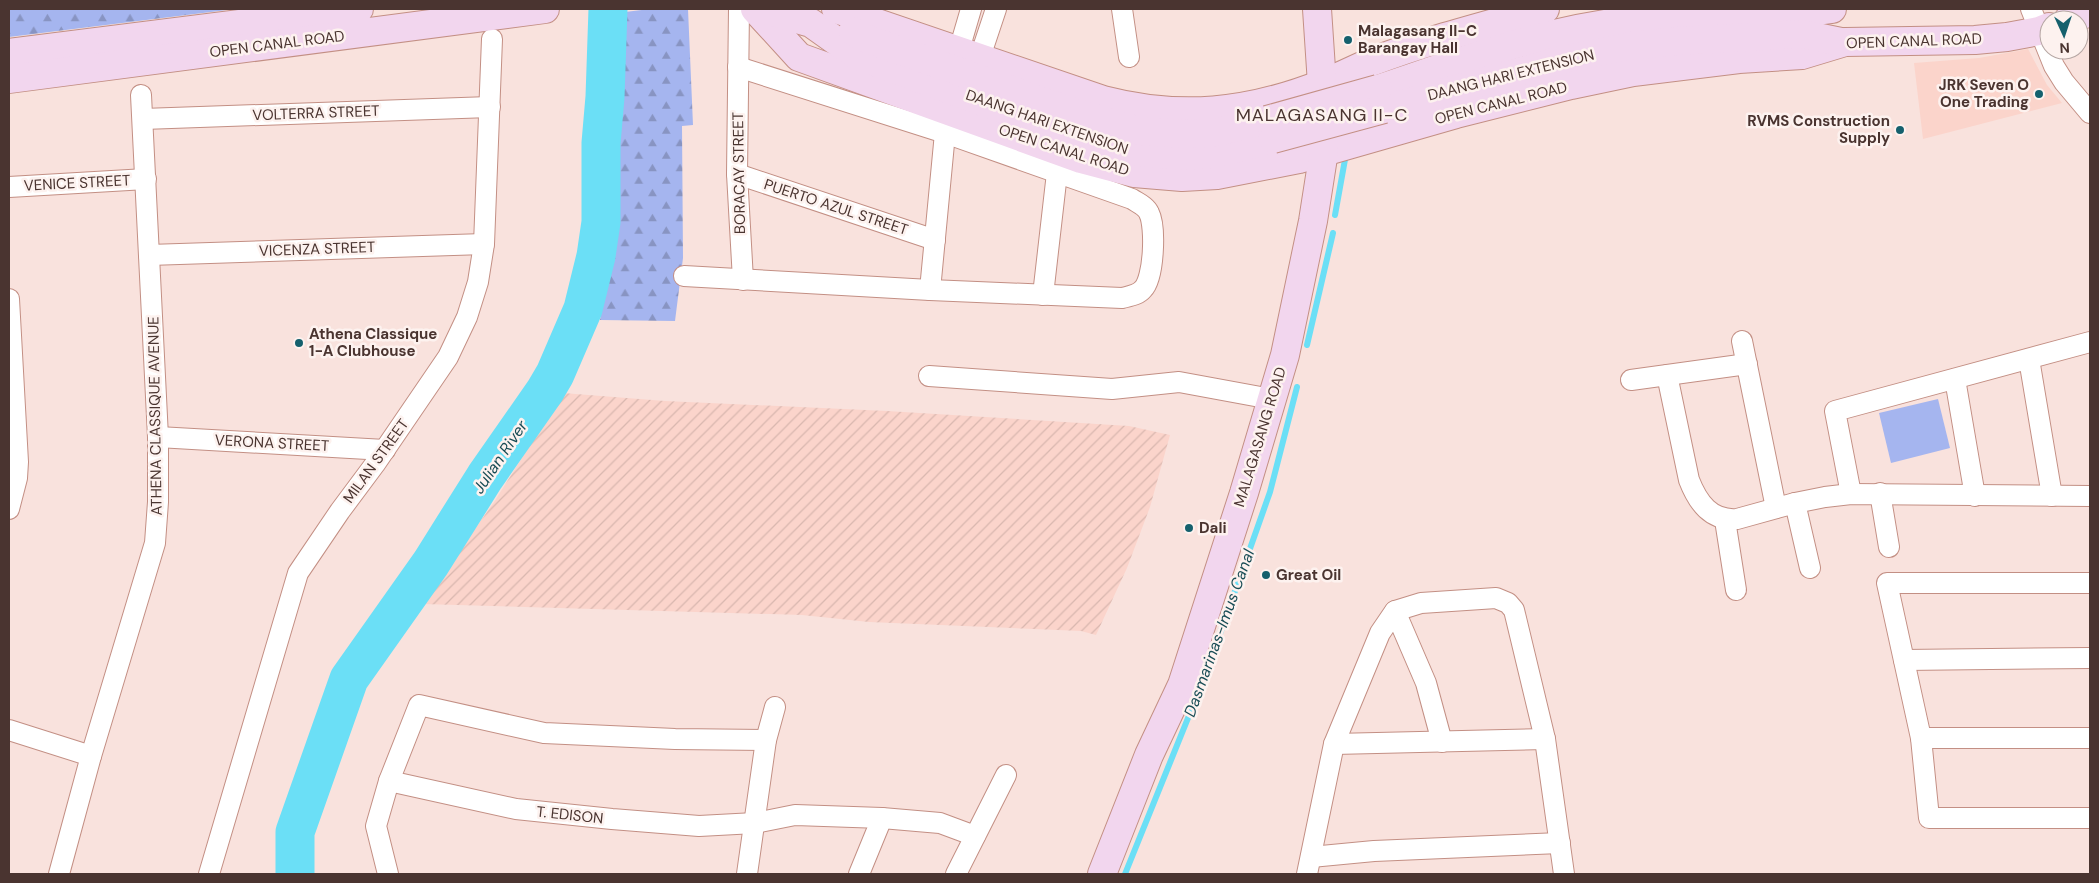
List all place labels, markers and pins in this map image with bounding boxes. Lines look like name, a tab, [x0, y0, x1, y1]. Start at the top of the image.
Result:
place label: Malagasang II-C Barangay Hall	[1358, 21, 1477, 58]
marker: Malagasang II-C Barangay Hall	[1342, 34, 1354, 46]
place label: JRK Seven O One Trading	[1939, 75, 2029, 112]
marker: JRK Seven O One Trading	[2033, 88, 2045, 100]
place label: RVMS Construction Supply	[1747, 111, 1890, 148]
marker: RVMS Construction Supply	[1894, 124, 1906, 136]
place label: Athena Classique 1-A Clubhouse	[309, 324, 437, 361]
marker: Athena Classique 1-A Clubhouse	[293, 337, 305, 349]
place label: Dali	[1199, 518, 1227, 538]
marker: Dali	[1183, 522, 1195, 534]
place label: Great Oil	[1276, 565, 1341, 585]
marker: Great Oil	[1260, 569, 1272, 581]

